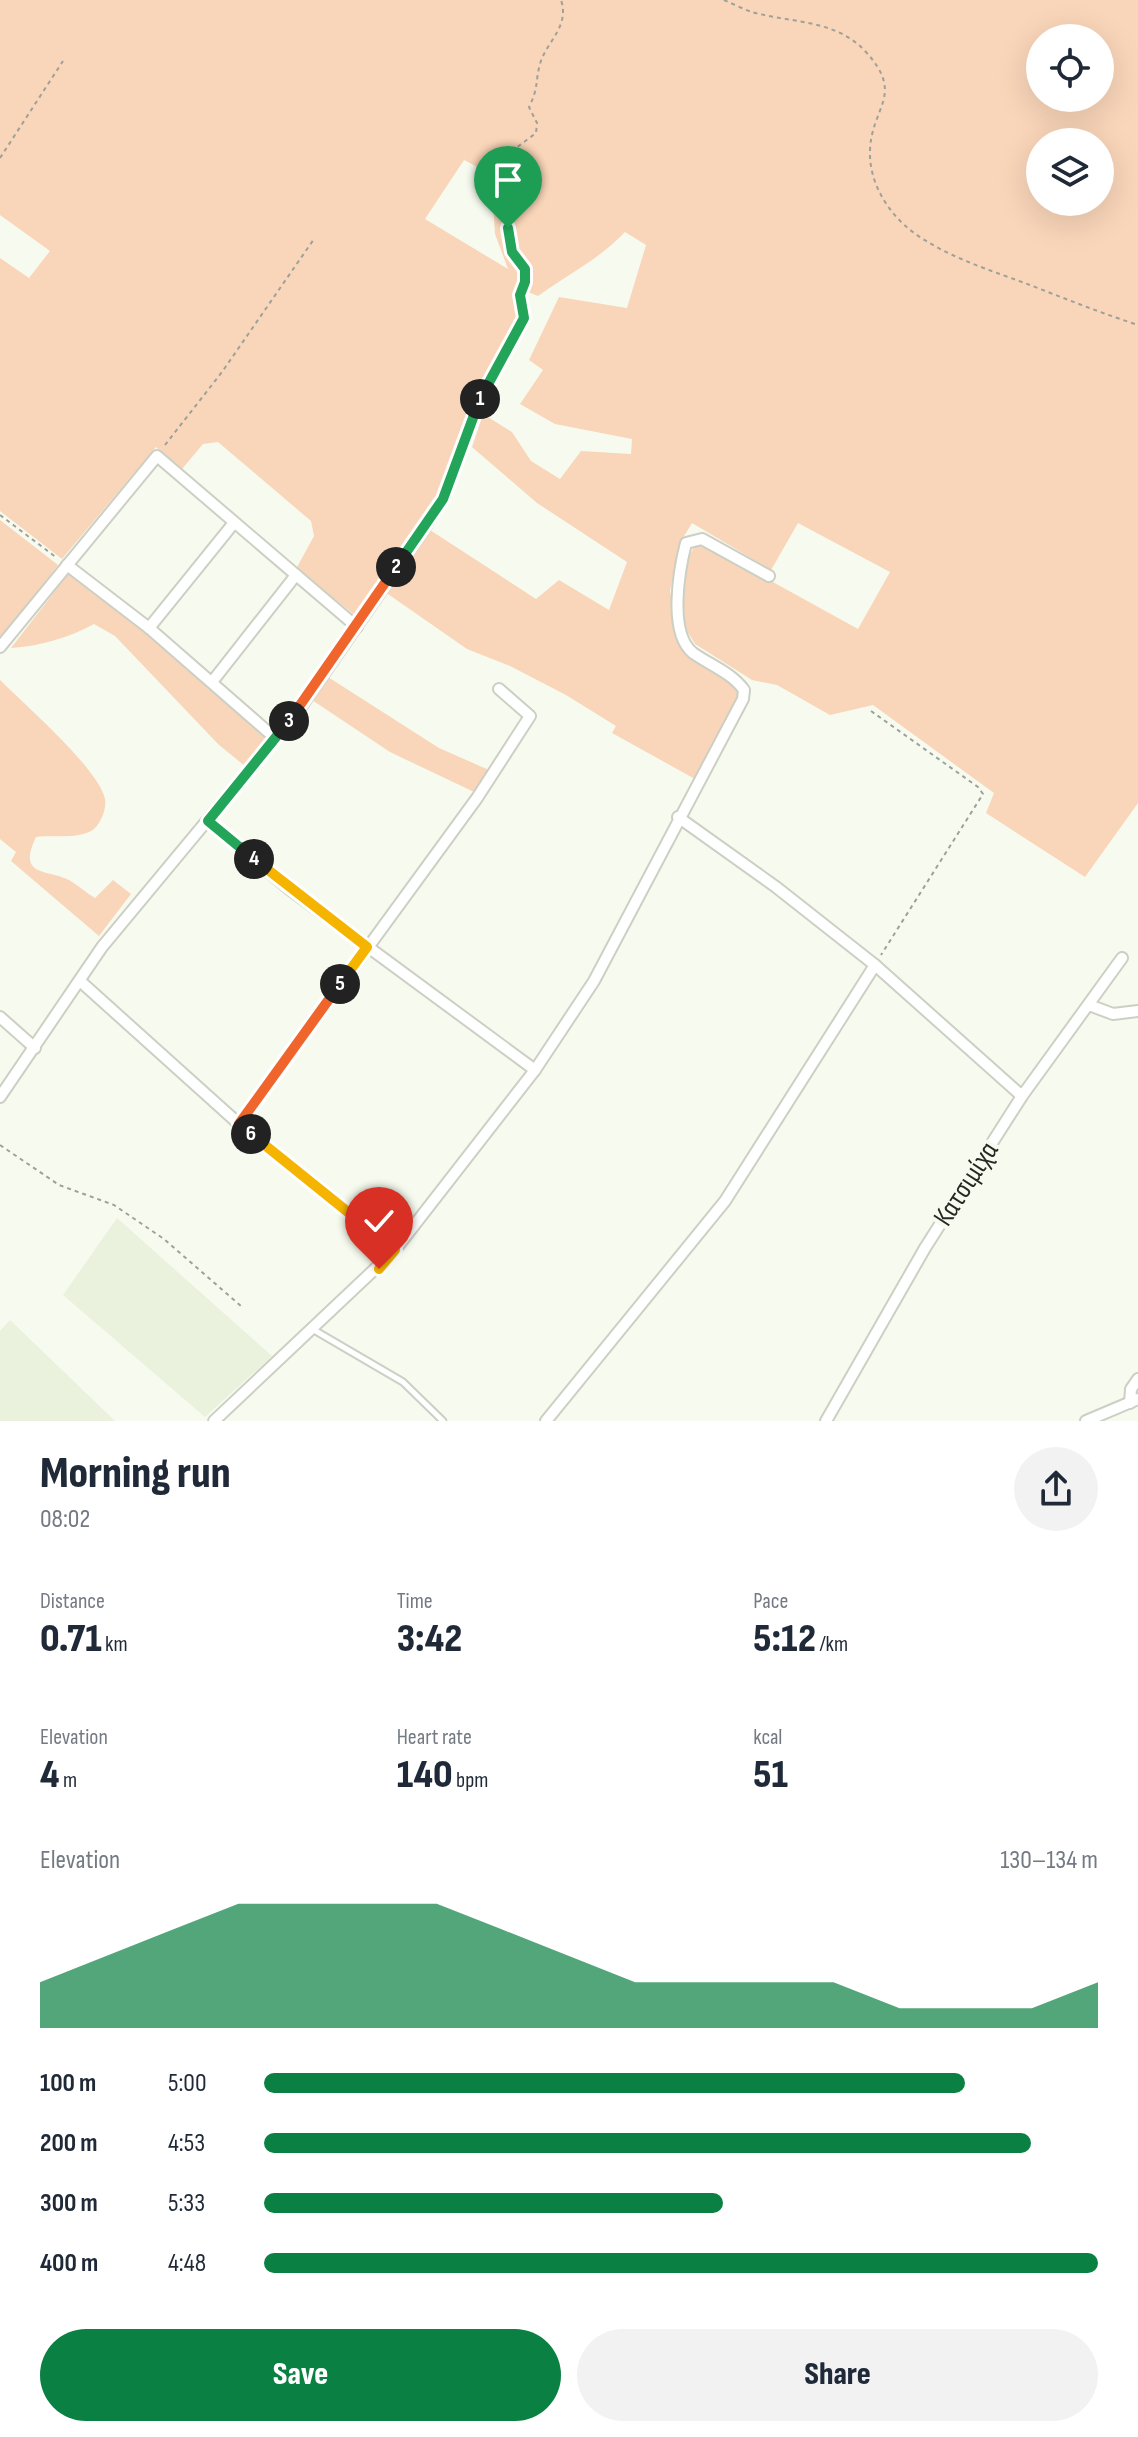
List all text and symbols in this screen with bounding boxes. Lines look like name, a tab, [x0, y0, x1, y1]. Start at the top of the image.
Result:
map controls	[1026, 24, 1114, 216]
button: locate	[1026, 24, 1114, 112]
button: layers	[1026, 128, 1114, 216]
pin	[474, 146, 542, 228]
icon: arrive	[486, 158, 530, 202]
pin: 1	[460, 379, 500, 419]
text: 1	[476, 385, 484, 412]
pin: 2	[376, 547, 416, 587]
text: 2	[391, 553, 401, 580]
pin: 3	[269, 701, 309, 741]
text: 3	[284, 707, 294, 734]
pin: 4	[234, 839, 274, 879]
text: 4	[249, 845, 259, 872]
pin: 5	[320, 964, 360, 1004]
text: 5	[335, 970, 345, 997]
pin: 6	[231, 1114, 271, 1154]
text: 6	[246, 1120, 256, 1147]
street label: Κατσιμίχα	[927, 1136, 1005, 1232]
pin	[345, 1187, 413, 1269]
icon: check	[357, 1199, 401, 1243]
text: Morning run	[40, 1447, 231, 1500]
button: share	[1014, 1447, 1098, 1531]
text: 08:02	[40, 1504, 90, 1535]
text: Distance	[40, 1588, 105, 1615]
text: Time	[397, 1588, 433, 1615]
text: Pace	[753, 1588, 788, 1615]
text: 0.71	[40, 1615, 102, 1663]
text: 3:42	[397, 1615, 462, 1663]
text: 5:12	[753, 1615, 816, 1663]
text: km	[102, 1631, 128, 1658]
text: /km	[816, 1631, 848, 1658]
text: Elevation	[40, 1724, 108, 1751]
text: Heart rate	[397, 1724, 472, 1751]
text: kcal	[753, 1724, 782, 1751]
text: 4	[40, 1751, 59, 1799]
text: 140	[397, 1751, 453, 1799]
text: 51	[753, 1751, 788, 1799]
text: m	[59, 1767, 77, 1794]
text: bpm	[453, 1767, 489, 1794]
text: Elevation	[40, 1845, 120, 1876]
text: 130–134 m	[1000, 1845, 1098, 1876]
text: 100 m	[40, 2068, 96, 2099]
text: 5:00	[168, 2068, 207, 2099]
text: 200 m	[40, 2128, 97, 2159]
text: 4:53	[168, 2128, 205, 2159]
text: 300 m	[40, 2188, 98, 2219]
text: 5:33	[168, 2188, 205, 2219]
text: 400 m	[40, 2248, 98, 2279]
text: 4:48	[168, 2248, 206, 2279]
button: Save	[40, 2329, 561, 2421]
button: Share	[577, 2329, 1098, 2421]

